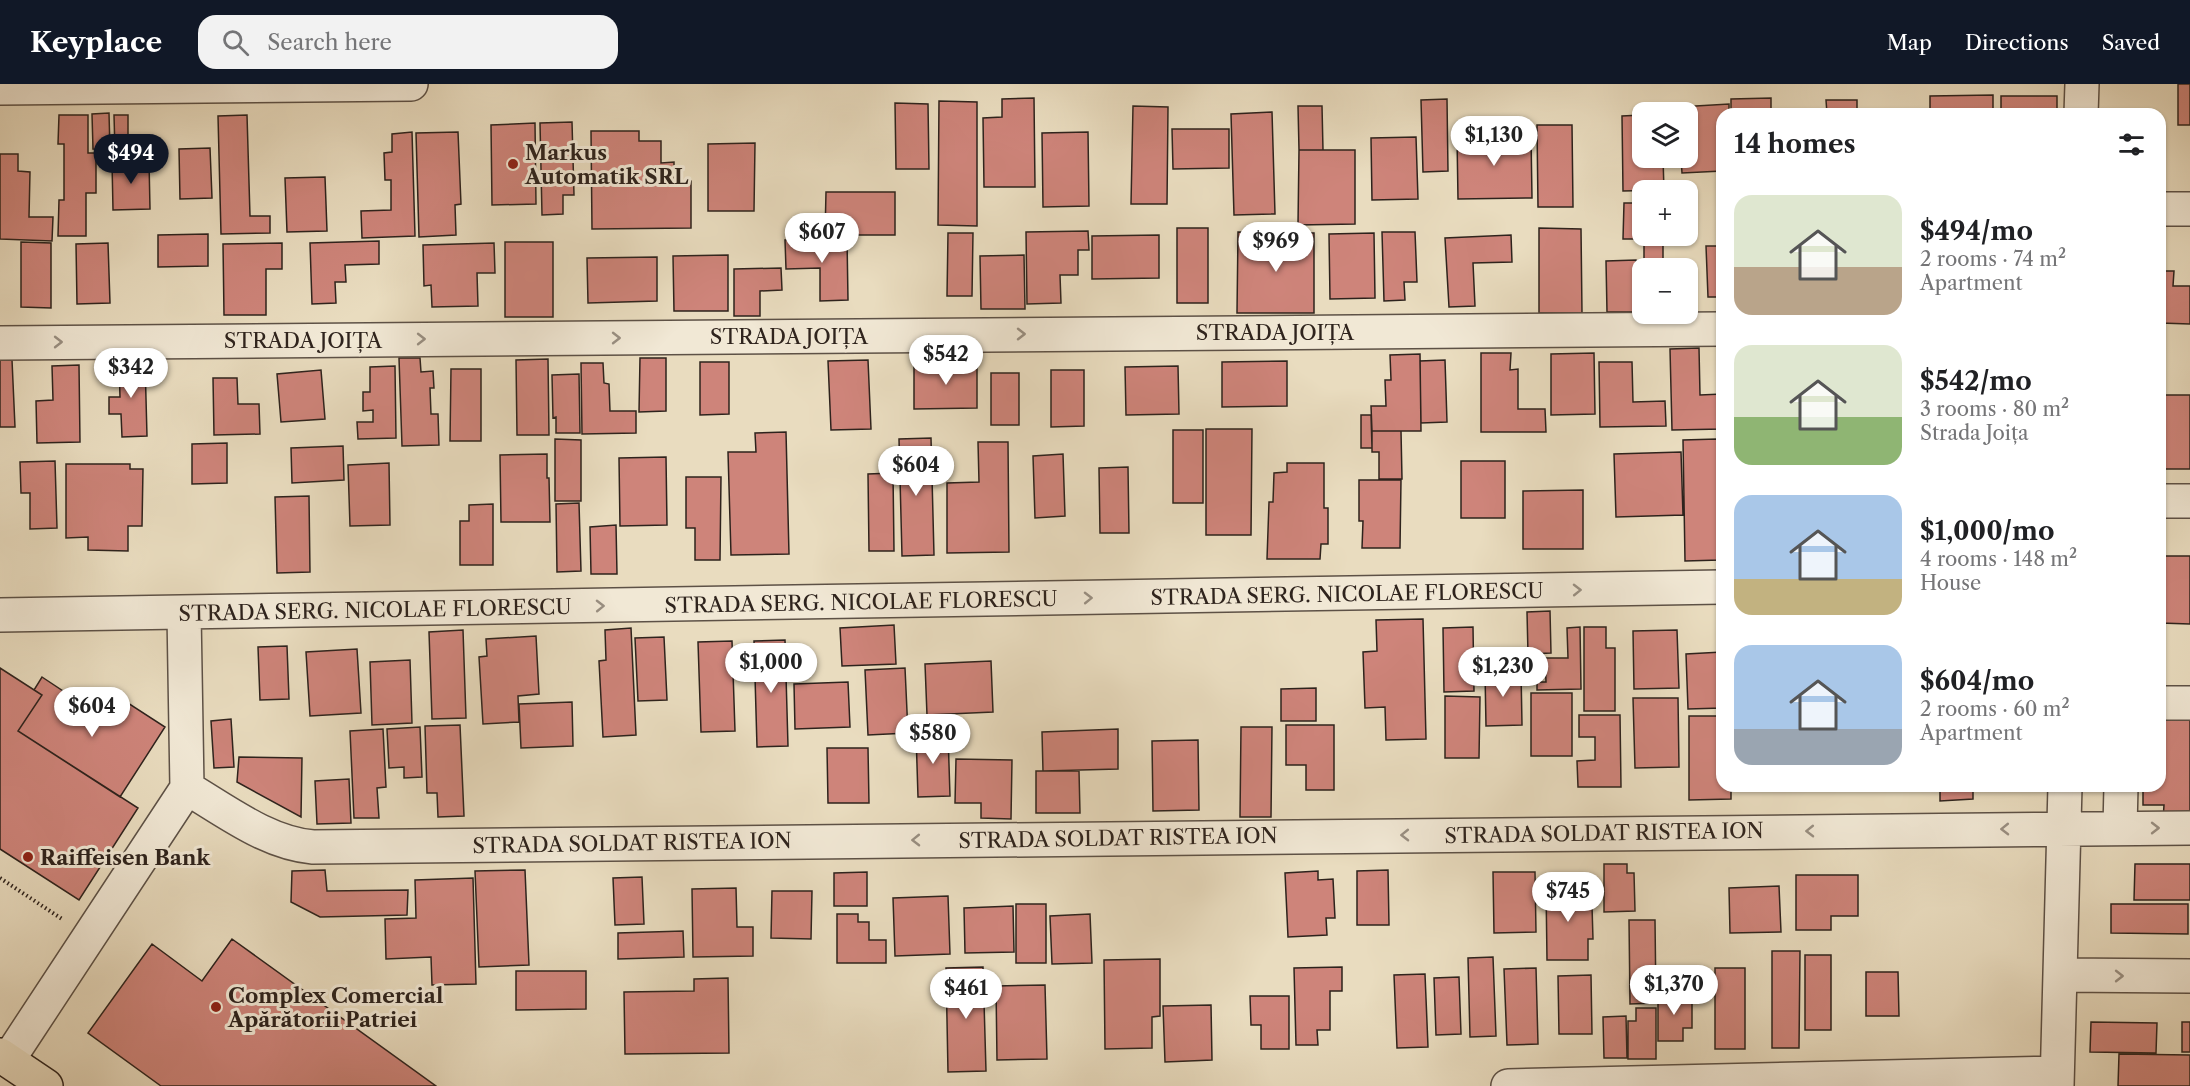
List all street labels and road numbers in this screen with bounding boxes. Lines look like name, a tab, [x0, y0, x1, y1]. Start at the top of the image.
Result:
street label: STRADA JOIȚA	[1196, 320, 1355, 346]
street label: STRADA JOIȚA	[710, 324, 869, 350]
street label: STRADA JOIȚA	[224, 328, 383, 354]
street label: STRADA SERG. NICOLAE FLORESCU	[1150, 578, 1544, 610]
street label: STRADA SERG. NICOLAE FLORESCU	[664, 586, 1058, 618]
street label: STRADA SERG. NICOLAE FLORESCU	[178, 594, 572, 626]
street label: STRADA SOLDAT RISTEA ION	[1444, 818, 1764, 848]
street label: STRADA SOLDAT RISTEA ION	[958, 823, 1278, 853]
street label: STRADA SOLDAT RISTEA ION	[472, 828, 792, 858]

